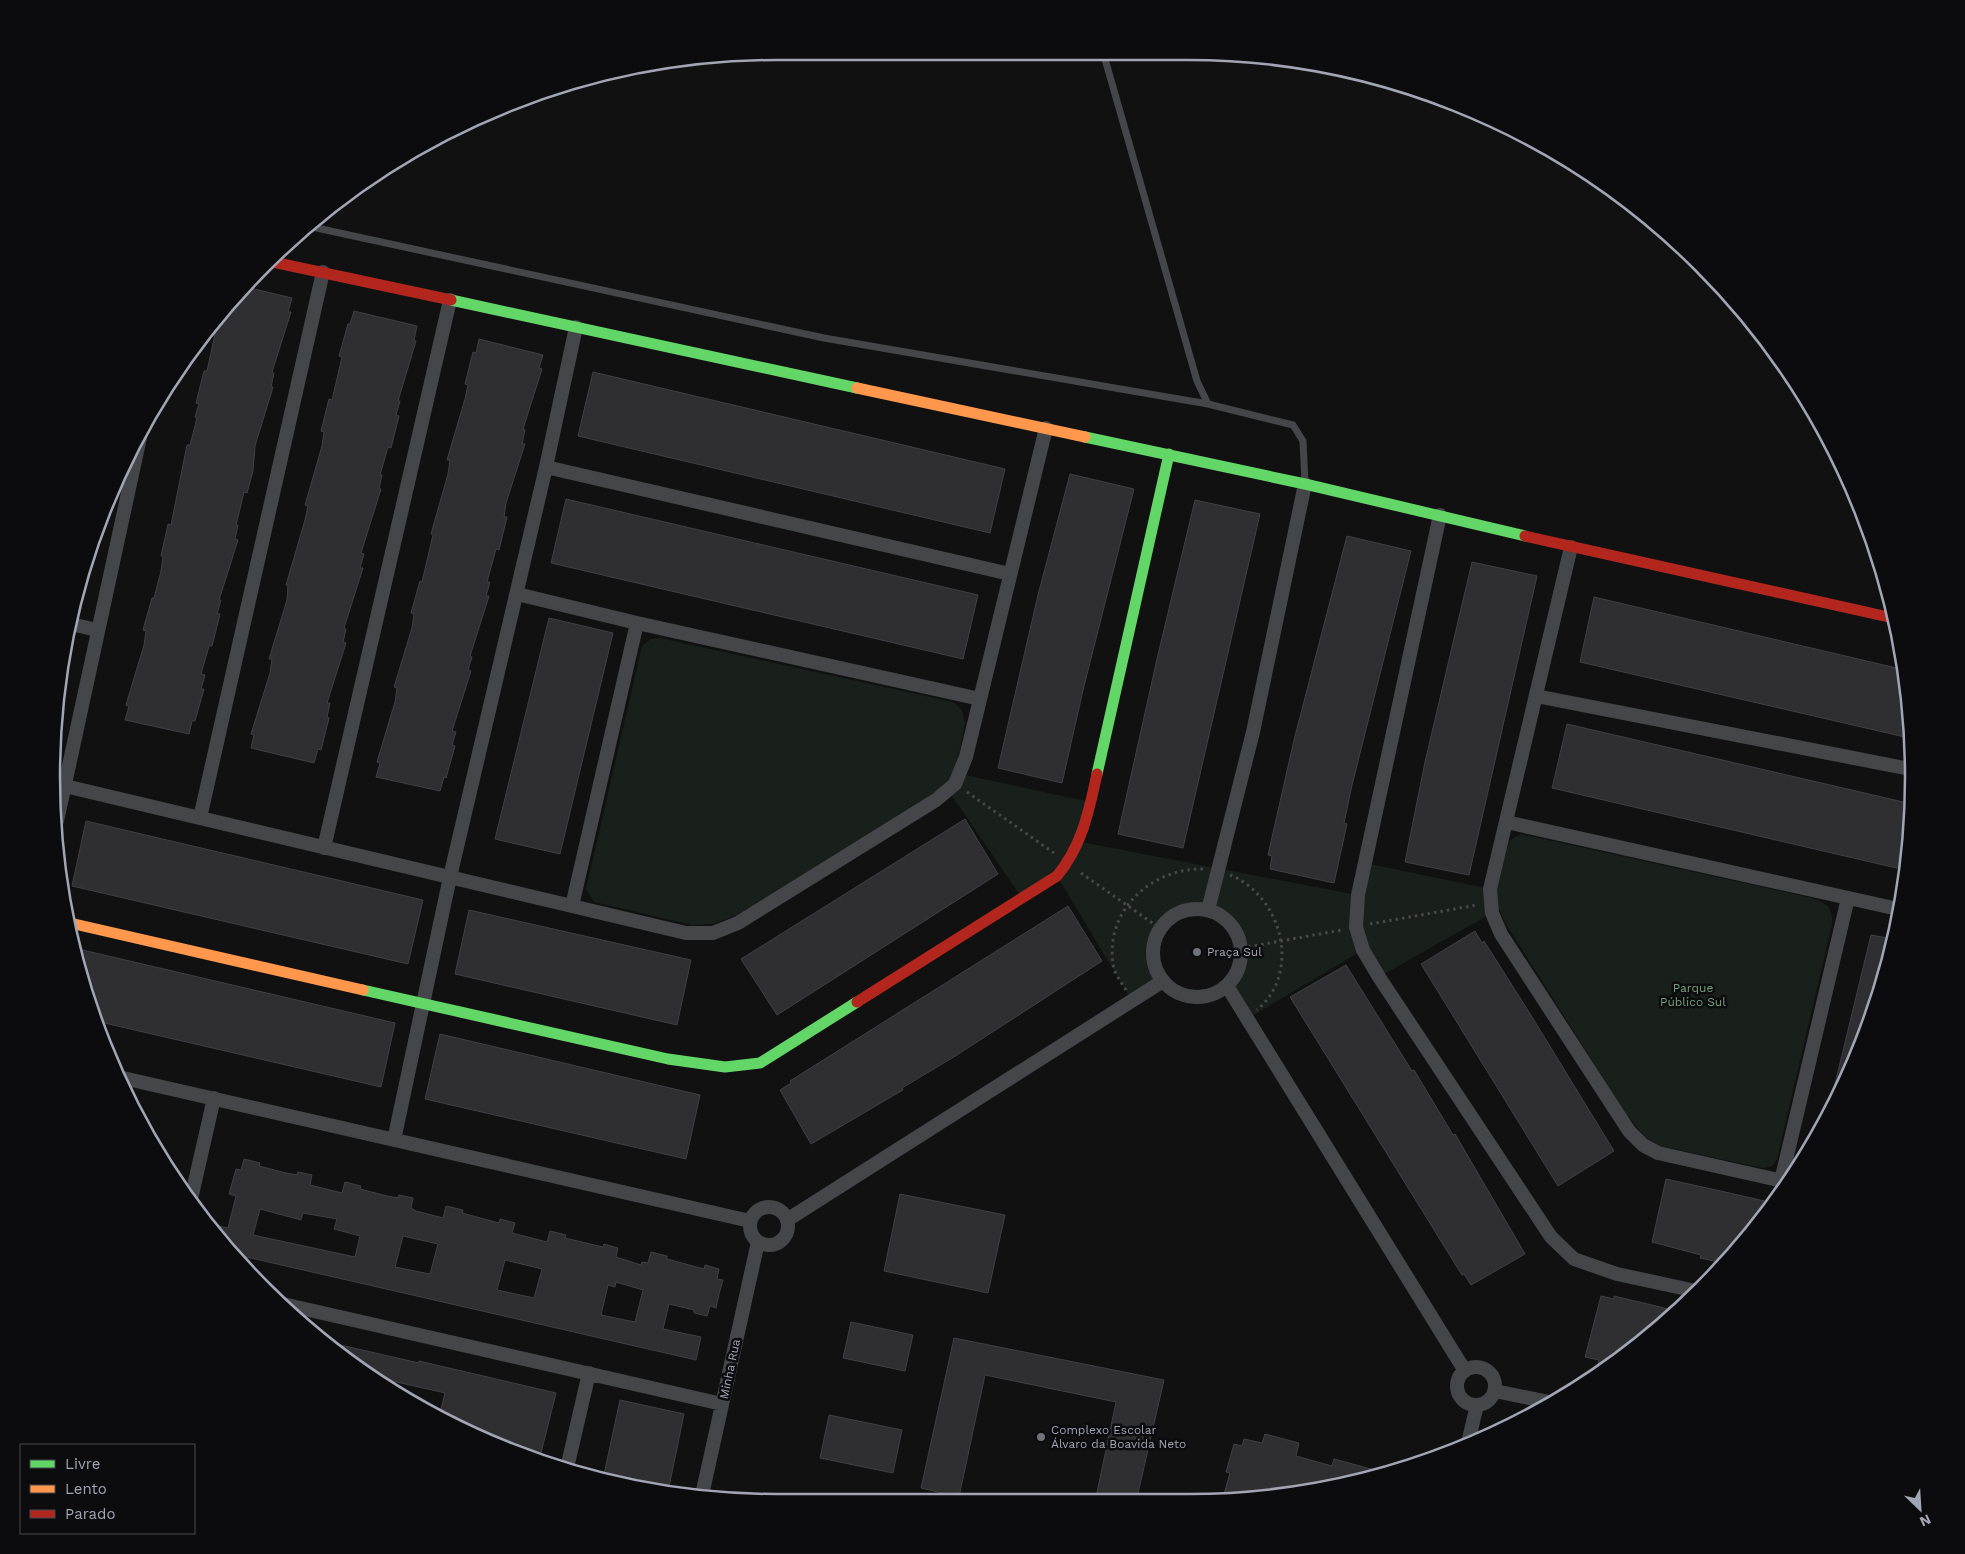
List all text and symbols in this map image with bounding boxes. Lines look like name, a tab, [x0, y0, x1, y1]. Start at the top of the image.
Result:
place label: Praça Sul	[1207, 945, 1262, 959]
marker: Praça Sul	[1191, 946, 1203, 958]
park label: Parque Público Sul	[1660, 981, 1726, 1009]
street label: Minha Rua	[717, 1338, 743, 1400]
place label: Complexo Escolar Álvaro da Boavida Neto	[1051, 1423, 1186, 1451]
marker: Complexo Escolar Álvaro da Boavida Neto	[1035, 1431, 1047, 1443]
legend	[20, 1444, 195, 1534]
text: Livre	[65, 1455, 100, 1473]
text: Lento	[65, 1480, 107, 1498]
north arrow	[1895, 1484, 1945, 1534]
text: Parado	[65, 1505, 115, 1523]
text: N	[1917, 1511, 1934, 1530]

